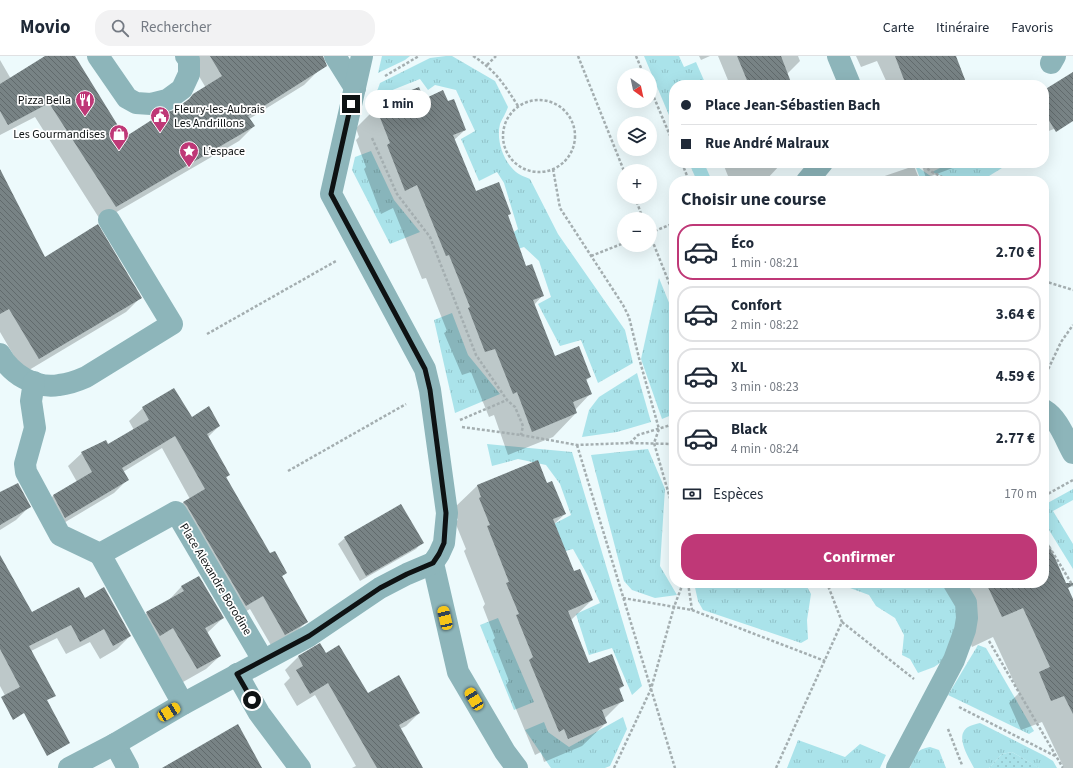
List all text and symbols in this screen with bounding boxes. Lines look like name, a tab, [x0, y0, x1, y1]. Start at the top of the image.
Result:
search box	[95, 10, 375, 46]
text: Movio	[20, 14, 71, 41]
icon: search	[109, 17, 131, 39]
text: Rechercher	[141, 17, 212, 38]
text: Carte	[883, 18, 914, 38]
text: Itinéraire	[936, 18, 989, 38]
text: Favoris	[1011, 18, 1053, 38]
north arrow	[617, 68, 657, 108]
map controls	[617, 68, 657, 252]
restaurant icon: Pizza Bella	[74, 89, 96, 117]
callout: 1 min	[365, 90, 431, 118]
place label: Pizza Bella	[18, 92, 71, 109]
route end	[342, 95, 360, 113]
text: 1 min	[382, 95, 414, 113]
text: Place Jean-Sébastien Bach	[705, 95, 880, 116]
place label: Fleury-les-Aubrais Les Andrillons	[174, 101, 265, 132]
public building icon: Fleury-les-Aubrais Les Andrillons	[149, 105, 171, 133]
button: layers	[617, 116, 657, 156]
shop icon: Les Gourmandises	[108, 123, 130, 151]
place label: Les Gourmandises	[13, 126, 105, 143]
text: Rue André Malraux	[705, 133, 829, 154]
place icon: L’espace	[178, 140, 200, 168]
place label: L’espace	[203, 143, 245, 160]
button: +	[617, 164, 657, 204]
text: Choisir une course	[681, 187, 826, 212]
button: −	[617, 212, 657, 252]
text: Éco	[731, 233, 754, 254]
icon: car	[683, 234, 719, 270]
text: 2.70 €	[996, 242, 1035, 263]
text: 1 min · 08:21	[731, 254, 799, 272]
text: Confort	[731, 295, 782, 316]
icon: car	[683, 296, 719, 332]
text: 3.64 €	[996, 304, 1035, 325]
text: 2 min · 08:22	[731, 316, 799, 334]
text: XL	[731, 357, 747, 378]
icon: car	[683, 358, 719, 394]
text: 4.59 €	[996, 366, 1035, 387]
text: 3 min · 08:23	[731, 378, 799, 396]
text: Black	[731, 419, 768, 440]
icon: car	[683, 420, 719, 456]
text: 2.77 €	[996, 428, 1035, 449]
text: 4 min · 08:24	[731, 440, 799, 458]
icon: cash	[681, 483, 703, 505]
text: Espèces	[713, 484, 763, 505]
text: 170 m	[1004, 485, 1037, 503]
street label: Place Alexandre Borodine	[175, 520, 256, 639]
button: Confirmer	[681, 534, 1037, 580]
car	[436, 605, 454, 631]
car	[463, 686, 485, 712]
route start	[243, 691, 261, 709]
car	[156, 701, 182, 723]

